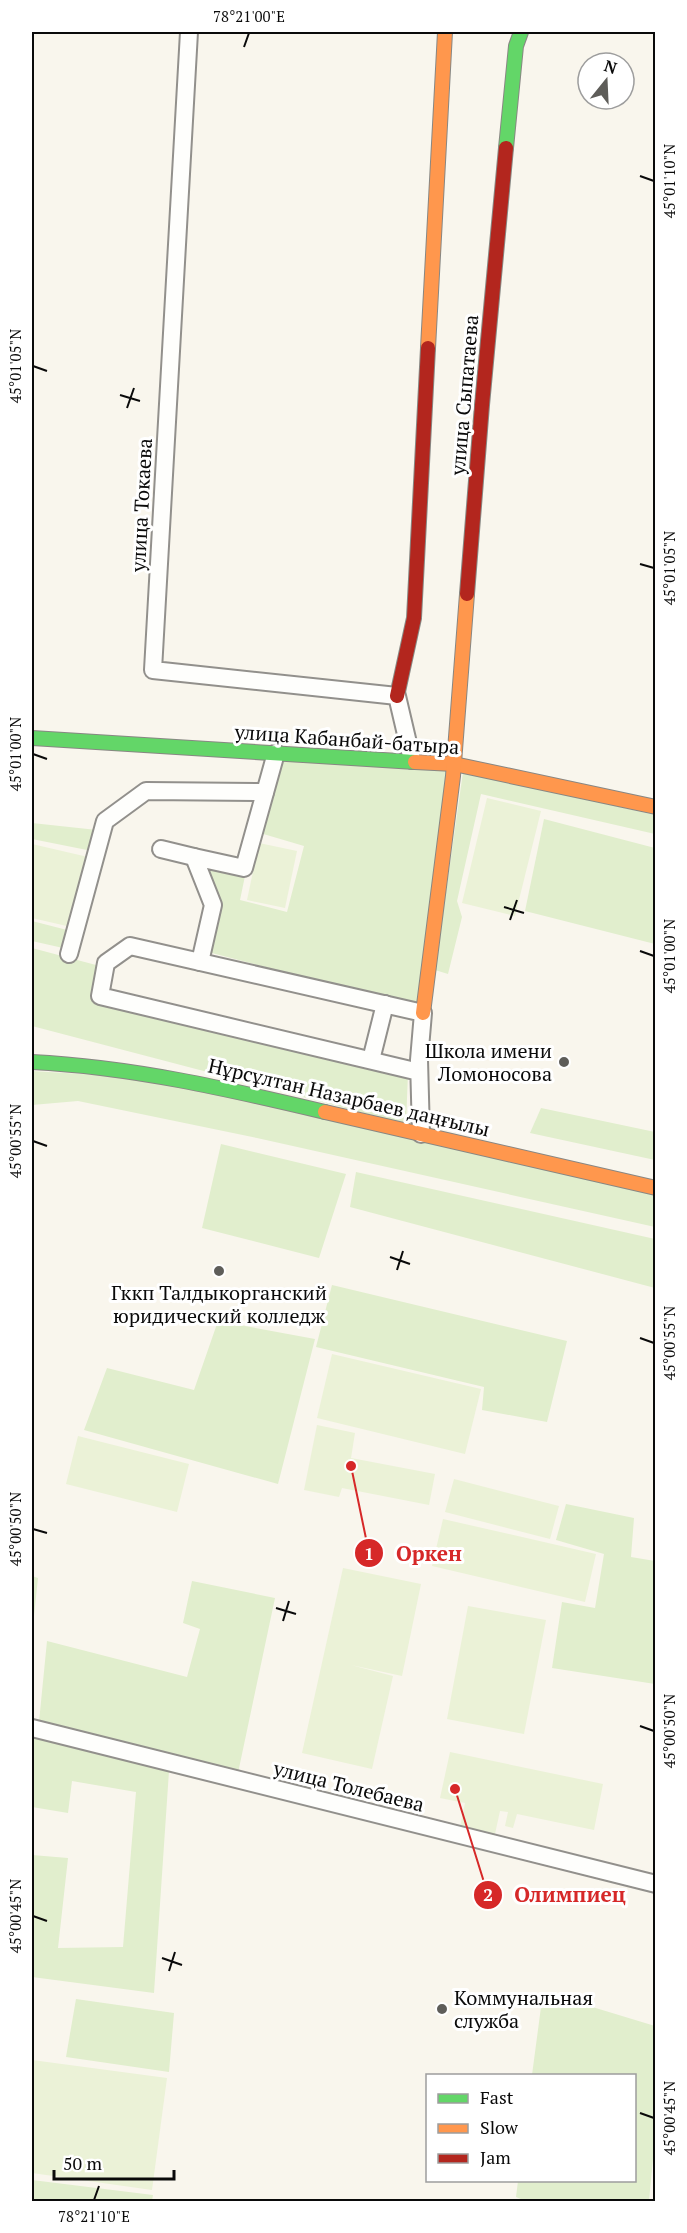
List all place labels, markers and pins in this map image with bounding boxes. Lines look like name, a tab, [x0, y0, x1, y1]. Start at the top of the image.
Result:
place label: Школа имени Ломоносова	[425, 1037, 552, 1087]
marker: Школа имени Ломоносова	[557, 1055, 571, 1069]
marker: Гккп Талдыкорганский юридический колледж	[212, 1264, 226, 1278]
place label: Гккп Талдыкорганский юридический колледж	[111, 1279, 327, 1329]
callout: Оркен	[354, 1534, 474, 1573]
callout: Олимпиец	[473, 1875, 638, 1914]
place label: Коммунальная служба	[454, 1984, 593, 2034]
marker: Коммунальная служба	[435, 2002, 449, 2016]

